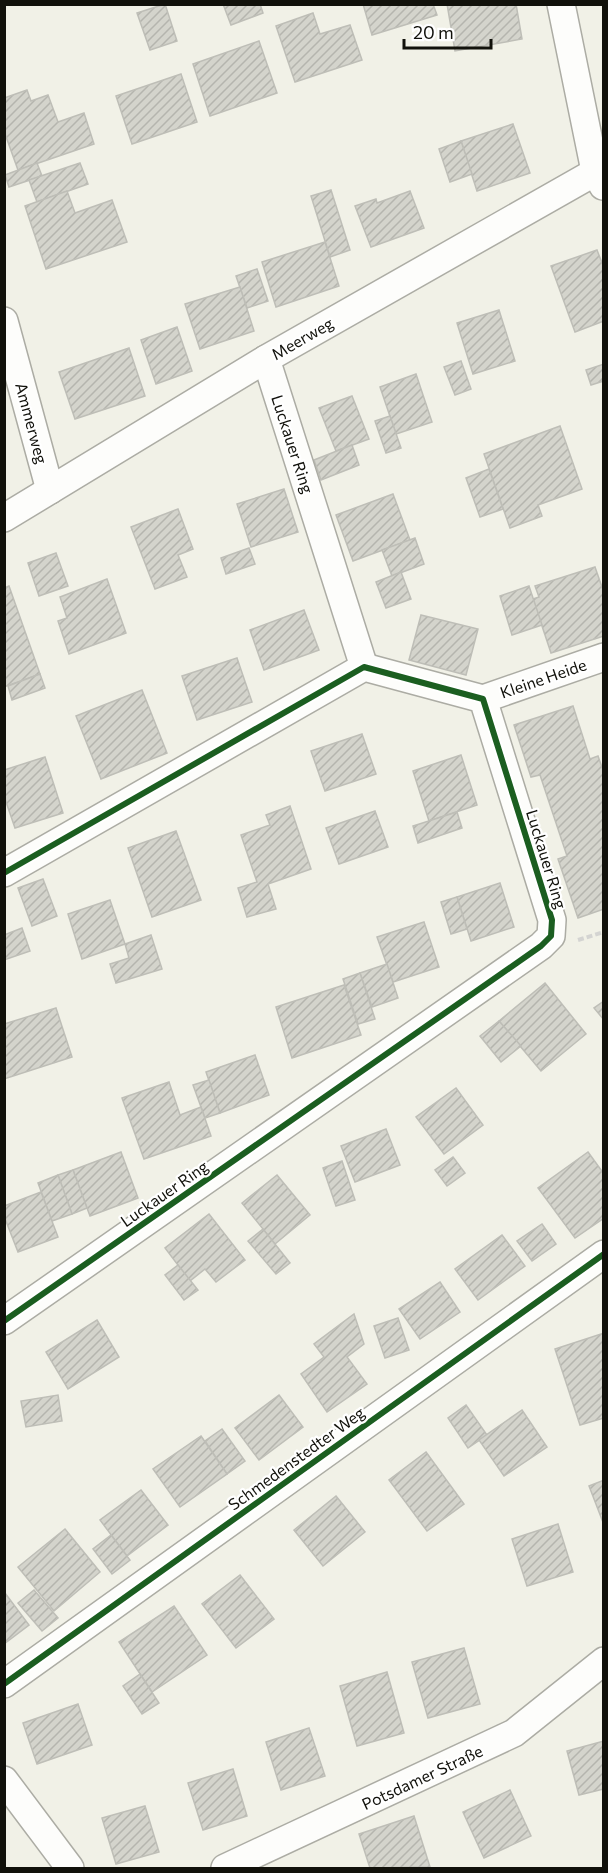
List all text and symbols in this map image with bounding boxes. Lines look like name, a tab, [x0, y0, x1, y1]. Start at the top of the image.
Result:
scale bar	[404, 12, 491, 50]
text: 20 m	[413, 21, 454, 43]
street label: Meerweg	[268, 313, 337, 363]
street label: Ammerweg	[12, 380, 52, 466]
street label: Luckauer Ring	[268, 392, 318, 496]
street label: Kleine Heide	[497, 654, 589, 702]
street label: Luckauer Ring	[523, 807, 571, 911]
street label: Luckauer Ring	[117, 1156, 212, 1230]
street label: Schmedenstedter Weg	[224, 1402, 368, 1514]
street label: Potsdamer Straße	[359, 1741, 485, 1813]

